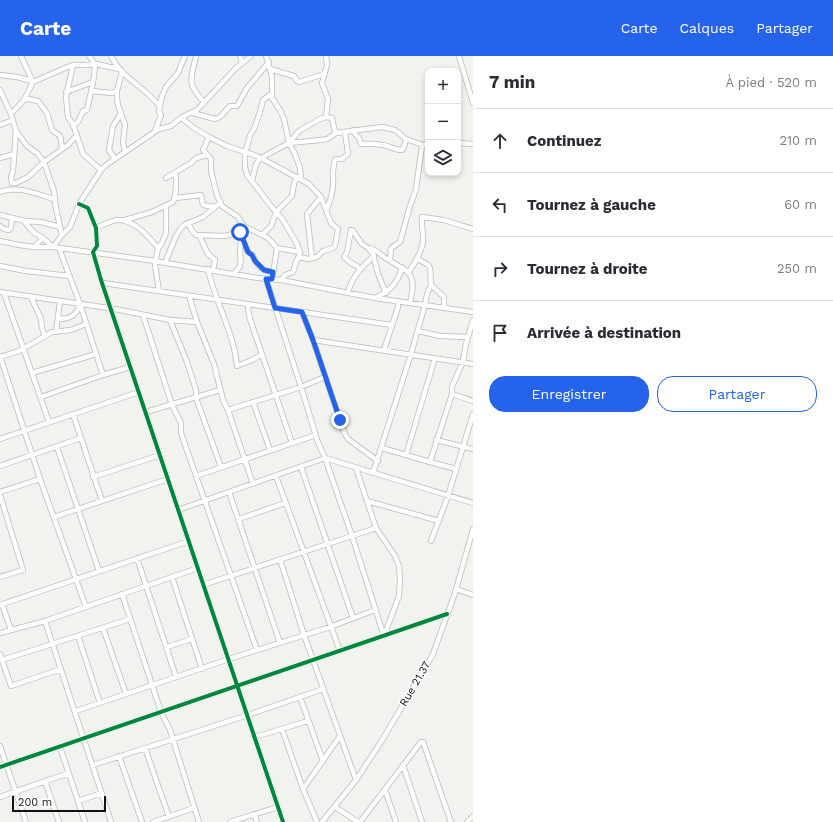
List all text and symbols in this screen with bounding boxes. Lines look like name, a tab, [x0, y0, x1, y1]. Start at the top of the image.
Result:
text: Carte	[20, 17, 71, 40]
text: Carte	[621, 20, 658, 36]
text: Calques	[680, 20, 734, 36]
text: Partager	[756, 20, 813, 36]
map controls	[425, 68, 461, 176]
button: +	[425, 68, 461, 104]
text: 7 min	[489, 72, 535, 92]
text: À pied · 520 m	[725, 75, 817, 90]
button: −	[425, 104, 461, 140]
icon: ahead	[489, 130, 511, 152]
text: Continuez	[527, 132, 601, 150]
text: 210 m	[779, 133, 817, 148]
button: layers	[425, 140, 461, 176]
icon: left	[489, 194, 511, 216]
text: Tournez à gauche	[527, 196, 656, 214]
text: 60 m	[784, 197, 817, 212]
route start	[231, 223, 249, 241]
icon: right	[489, 258, 511, 280]
text: Tournez à droite	[527, 260, 647, 278]
text: 250 m	[777, 261, 817, 276]
icon: arrive	[489, 322, 511, 344]
text: Arrivée à destination	[527, 324, 681, 342]
button: Enregistrer	[489, 376, 649, 412]
button: Partager	[657, 376, 817, 412]
route end	[331, 411, 349, 429]
street label: Rue 21.37	[397, 659, 433, 709]
scale bar	[12, 794, 106, 813]
text: 200 m	[18, 796, 52, 809]

